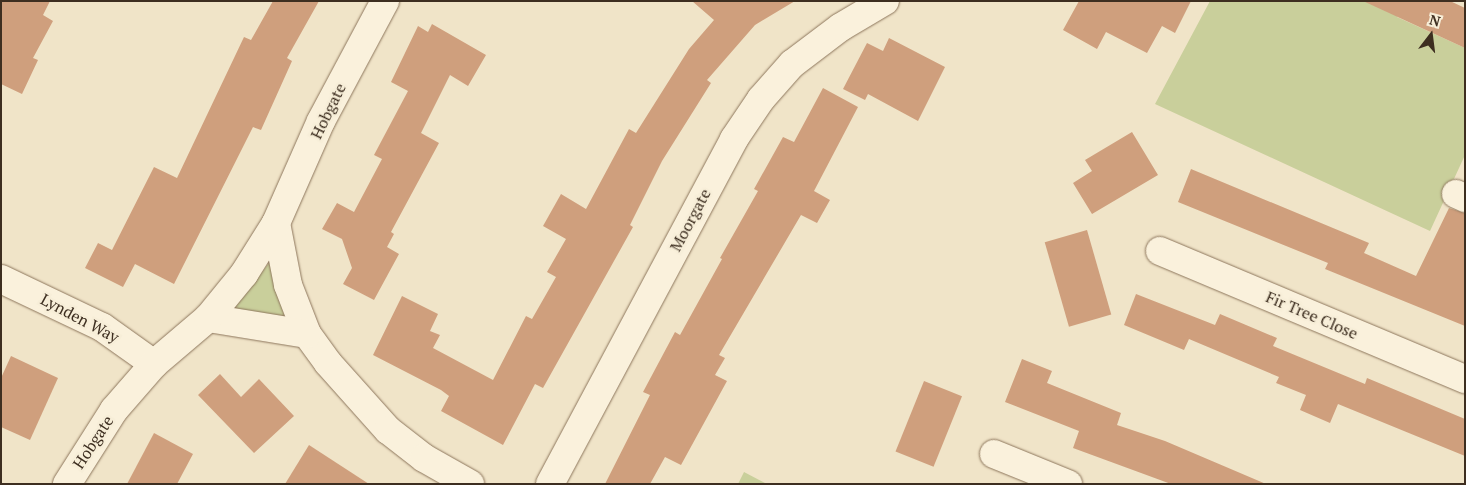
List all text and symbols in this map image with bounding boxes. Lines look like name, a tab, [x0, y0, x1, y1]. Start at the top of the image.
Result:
text: N	[1427, 9, 1443, 31]
north arrow	[1406, 10, 1456, 60]
street label: Hobgate	[306, 80, 350, 142]
street label: Moorgate	[666, 185, 714, 255]
street label: Fir Tree Close	[1263, 287, 1361, 343]
street label: Lynden Way	[38, 289, 122, 347]
street label: Hobgate	[69, 412, 117, 472]

